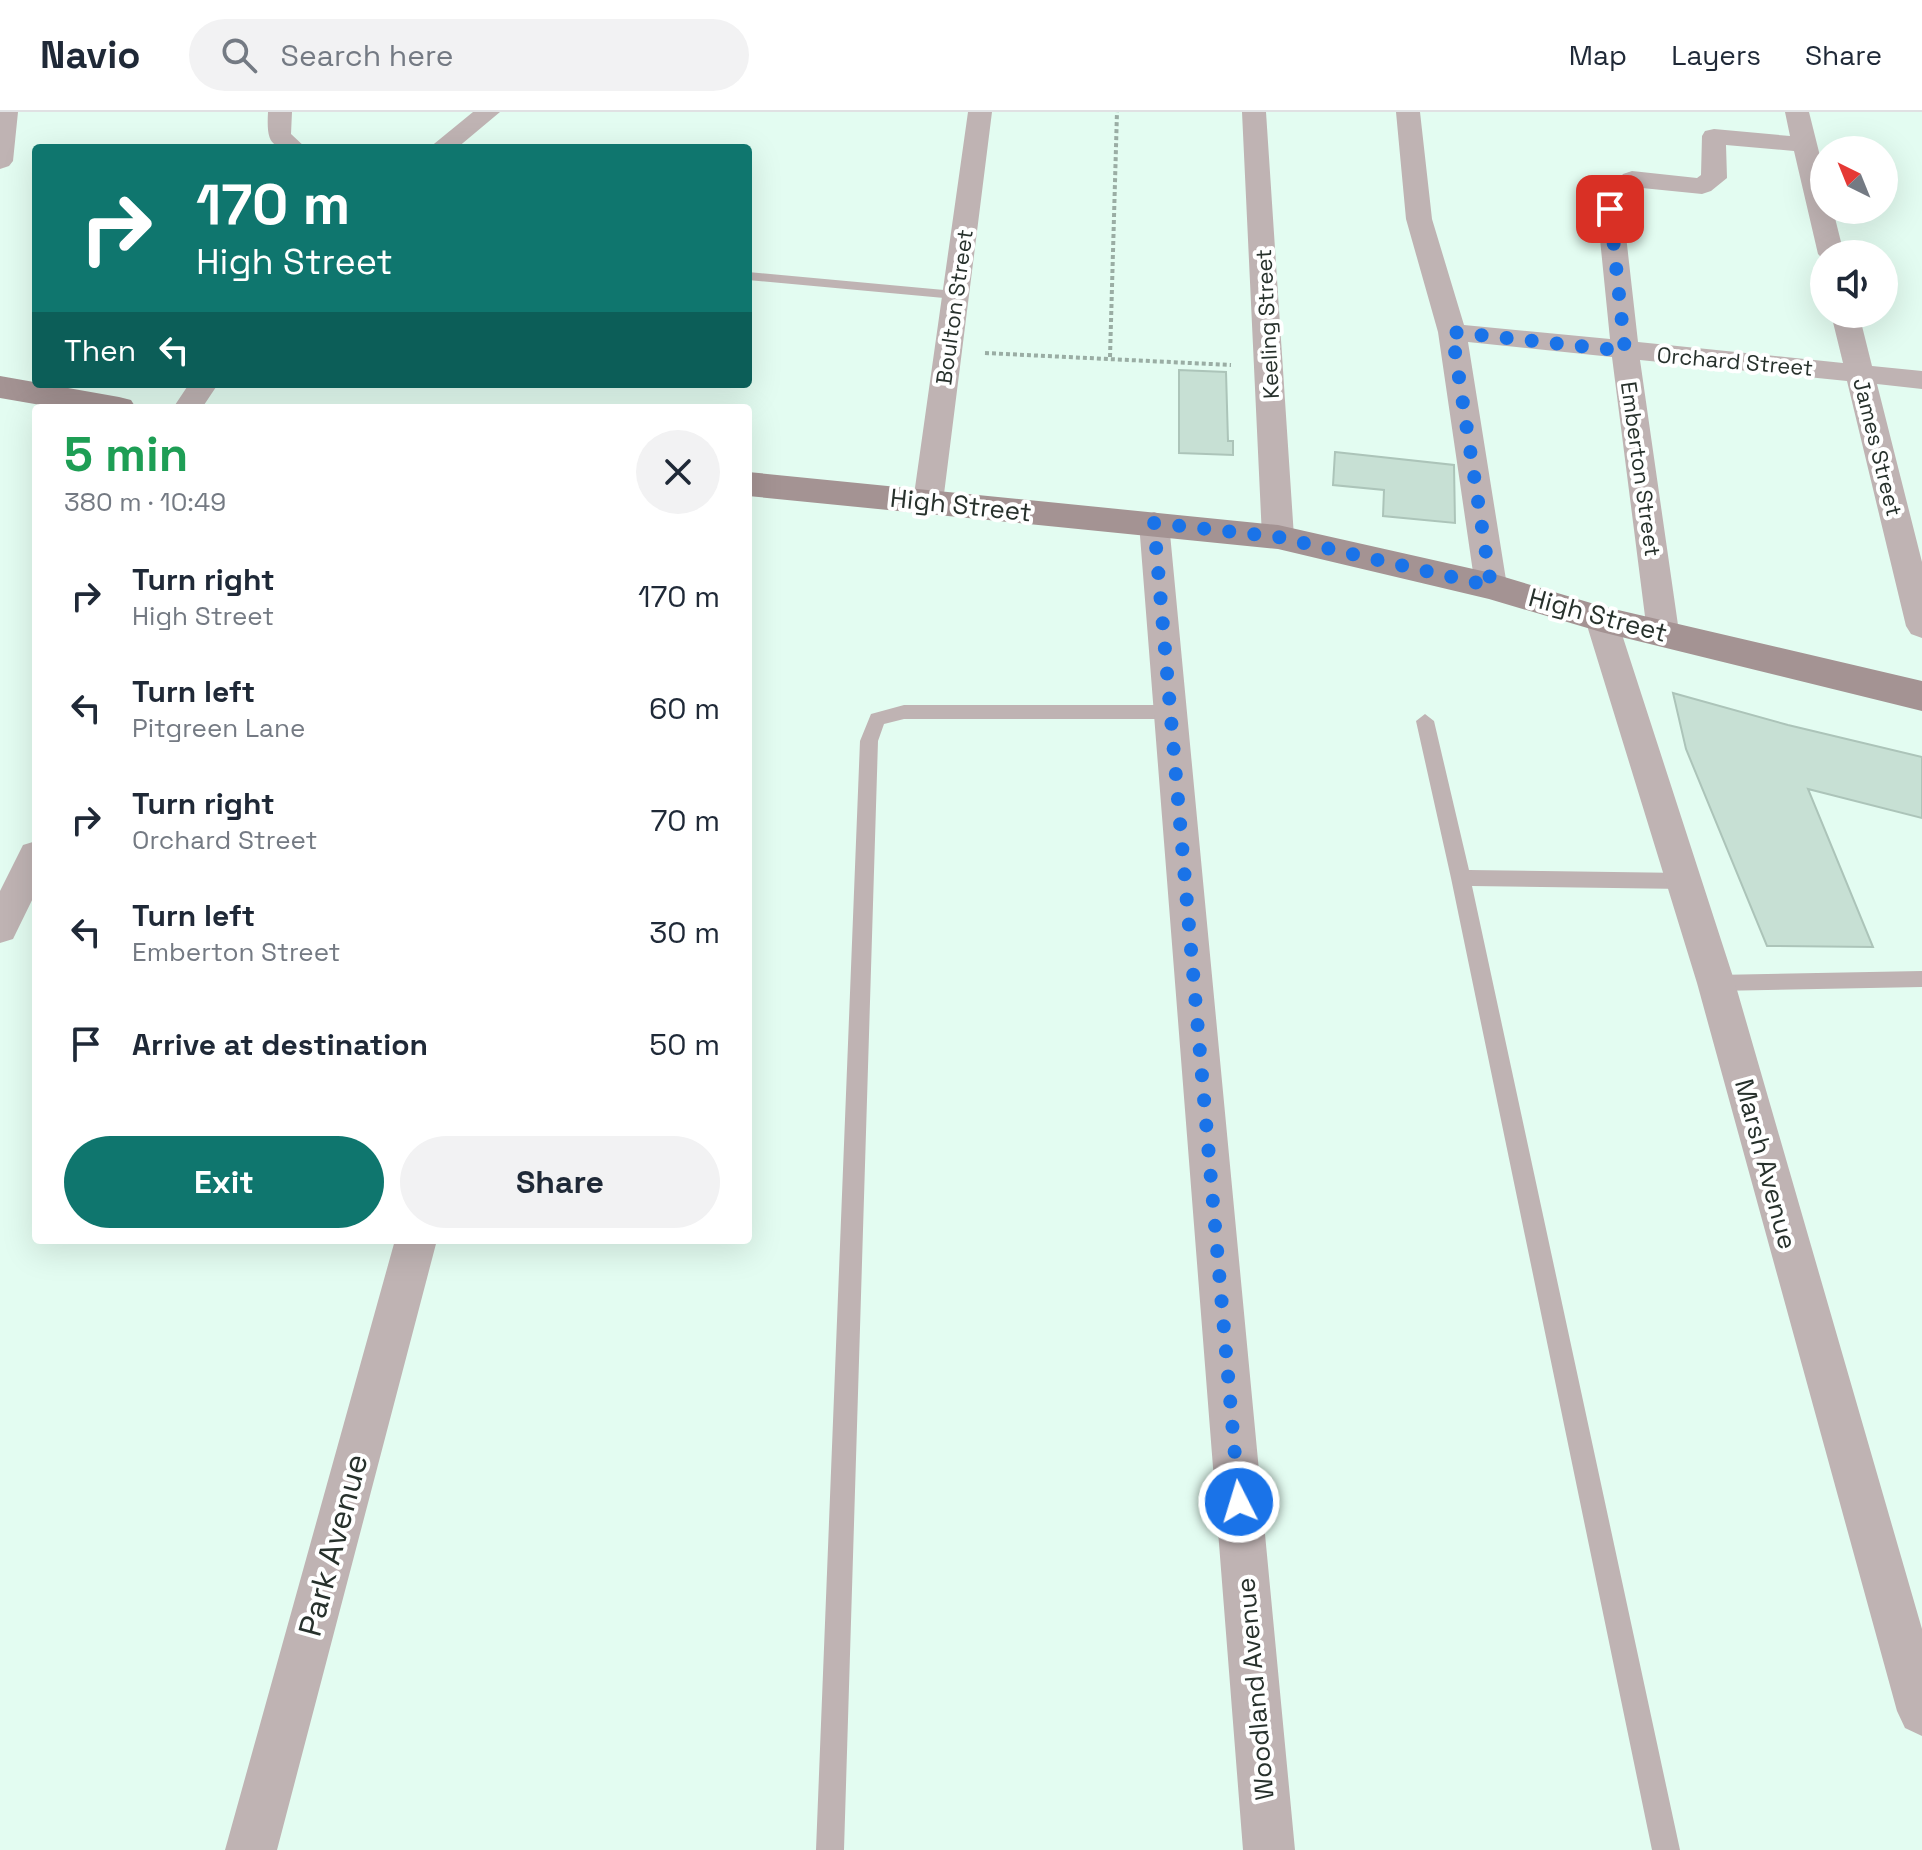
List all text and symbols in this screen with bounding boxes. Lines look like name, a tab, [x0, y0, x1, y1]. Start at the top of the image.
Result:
search box	[189, 19, 749, 91]
text: Navio	[40, 31, 141, 79]
icon: search	[217, 33, 261, 77]
text: Search here	[281, 36, 453, 75]
text: Map	[1569, 37, 1627, 73]
text: Layers	[1671, 37, 1761, 73]
text: Share	[1805, 37, 1882, 73]
north arrow	[1810, 136, 1898, 224]
map controls	[1810, 136, 1898, 328]
text: 170 m	[196, 169, 350, 240]
pin	[1576, 175, 1644, 243]
icon: right	[64, 176, 168, 280]
icon: arrive	[1588, 187, 1632, 231]
street label: Boulton Street	[929, 227, 979, 387]
text: High Street	[196, 239, 393, 285]
button: sound	[1810, 240, 1898, 328]
street label: Keeling Street	[1249, 248, 1285, 400]
icon: left	[152, 328, 196, 372]
text: Then	[64, 331, 136, 370]
street label: Orchard Street	[1656, 340, 1814, 382]
street label: James Street	[1847, 375, 1909, 519]
street label: Emberton Street	[1615, 380, 1667, 558]
text: 5 min	[64, 424, 188, 485]
button: close	[636, 430, 720, 514]
street label: High Street	[889, 481, 1033, 529]
text: 380 m · 10:49	[64, 485, 226, 519]
text: Turn right	[132, 560, 275, 599]
icon: right	[64, 574, 108, 618]
text: 170 m	[638, 577, 720, 616]
street label: High Street	[1525, 580, 1671, 650]
text: High Street	[132, 599, 274, 633]
text: Turn left	[132, 672, 255, 711]
icon: left	[64, 686, 108, 730]
text: 60 m	[649, 689, 720, 728]
text: Pitgreen Lane	[132, 711, 305, 745]
text: Turn right	[132, 784, 275, 823]
icon: right	[64, 798, 108, 842]
text: 70 m	[651, 801, 720, 840]
text: Orchard Street	[132, 823, 317, 857]
text: Turn left	[132, 896, 255, 935]
icon: left	[64, 910, 108, 954]
text: 30 m	[649, 913, 720, 952]
text: Emberton Street	[132, 935, 341, 969]
icon: arrive	[64, 1022, 108, 1066]
text: Arrive at destination	[132, 1025, 428, 1064]
text: 50 m	[649, 1025, 720, 1064]
street label: Marsh Avenue	[1727, 1075, 1805, 1253]
button: Exit	[64, 1136, 384, 1228]
button: Share	[400, 1136, 720, 1228]
street label: Park Avenue	[289, 1449, 377, 1641]
position arrow	[1197, 1460, 1281, 1544]
street label: Woodland Avenue	[1228, 1576, 1282, 1802]

